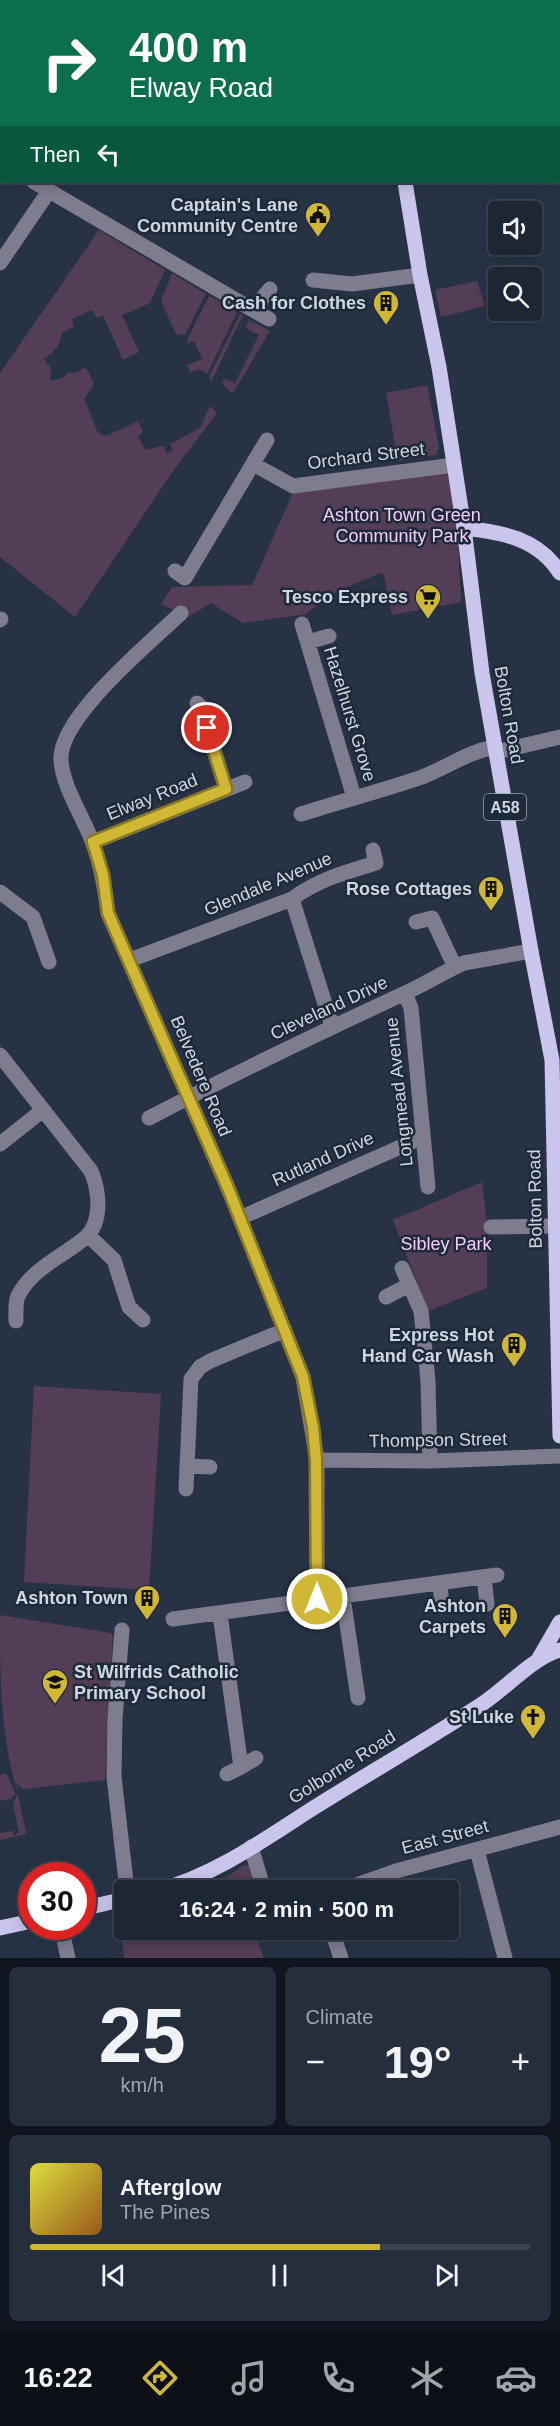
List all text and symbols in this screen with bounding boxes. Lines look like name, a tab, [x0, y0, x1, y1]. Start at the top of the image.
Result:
icon: right	[30, 24, 108, 102]
text: 400 m	[129, 24, 248, 71]
text: Elway Road	[129, 73, 273, 103]
icon: left	[92, 138, 125, 171]
text: Then	[30, 142, 80, 167]
place label: Captain's Lane Community Centre	[137, 195, 298, 236]
public building icon: Captain's Lane Community Centre	[303, 200, 333, 238]
map controls	[488, 201, 542, 321]
button: sound	[488, 201, 542, 255]
button: search	[488, 267, 542, 321]
building icon: Cash for Clothes	[371, 288, 401, 326]
place label: Cash for Clothes	[222, 293, 366, 313]
street label: Orchard Street	[306, 439, 426, 473]
park label: Ashton Town Green Community Park	[323, 505, 481, 546]
supermarket icon: Tesco Express	[413, 582, 443, 620]
place label: Tesco Express	[282, 587, 408, 607]
street label: Hazelhurst Grove	[320, 644, 380, 784]
street label: Bolton Road	[491, 664, 527, 766]
pin	[181, 702, 232, 753]
icon: arrive	[190, 711, 223, 744]
street label: Elway Road	[104, 770, 200, 824]
road number: A58	[484, 794, 526, 820]
street label: Glendale Avenue	[201, 848, 335, 920]
building icon: Rose Cottages	[476, 874, 506, 912]
place label: Rose Cottages	[346, 879, 472, 899]
street label: Cleveland Drive	[267, 972, 391, 1044]
street label: Belvedere Road	[167, 1013, 235, 1139]
street label: Longmead Avenue	[381, 1016, 417, 1168]
street label: Rutland Drive	[269, 1128, 377, 1190]
street label: Bolton Road	[524, 1149, 546, 1249]
park label: Sibley Park	[400, 1234, 493, 1254]
place label: Express Hot Hand Car Wash	[362, 1325, 494, 1366]
building icon: Express Hot Hand Car Wash	[499, 1330, 529, 1368]
street label: Thompson Street	[369, 1429, 507, 1451]
position arrow	[285, 1567, 349, 1631]
building icon: Ashton Town	[132, 1583, 162, 1621]
place label: Ashton Town	[15, 1588, 128, 1608]
place label: Ashton Carpets	[419, 1596, 486, 1637]
building icon: Ashton Carpets	[490, 1601, 520, 1639]
place label: St Wilfrids Catholic Primary School	[74, 1662, 239, 1703]
school or university icon: St Wilfrids Catholic Primary School	[40, 1667, 70, 1705]
church icon: St Luke	[518, 1702, 548, 1740]
place label: St Luke	[449, 1707, 514, 1727]
street label: Golborne Road	[285, 1726, 399, 1808]
street label: East Street	[399, 1816, 491, 1858]
speed limit sign: 30	[18, 1862, 96, 1940]
text: 16:24 · 2 min · 500 m	[179, 1897, 394, 1922]
text: 25	[99, 1991, 186, 2079]
text: Climate	[306, 2006, 373, 2028]
text: 19°	[384, 2037, 452, 2088]
text: −	[306, 2043, 325, 2080]
text: +	[511, 2043, 530, 2080]
text: km/h	[121, 2074, 164, 2096]
text: Afterglow	[120, 2175, 221, 2200]
text: The Pines	[120, 2201, 210, 2223]
icon: previous	[97, 2259, 130, 2292]
icon: pause	[263, 2259, 296, 2292]
icon: next	[430, 2259, 463, 2292]
icon: directions	[139, 2357, 181, 2399]
icon: music	[228, 2357, 270, 2399]
icon: phone	[317, 2357, 359, 2399]
icon: climate	[406, 2357, 448, 2399]
icon: car	[495, 2357, 537, 2399]
text: 16:22	[23, 2363, 92, 2393]

